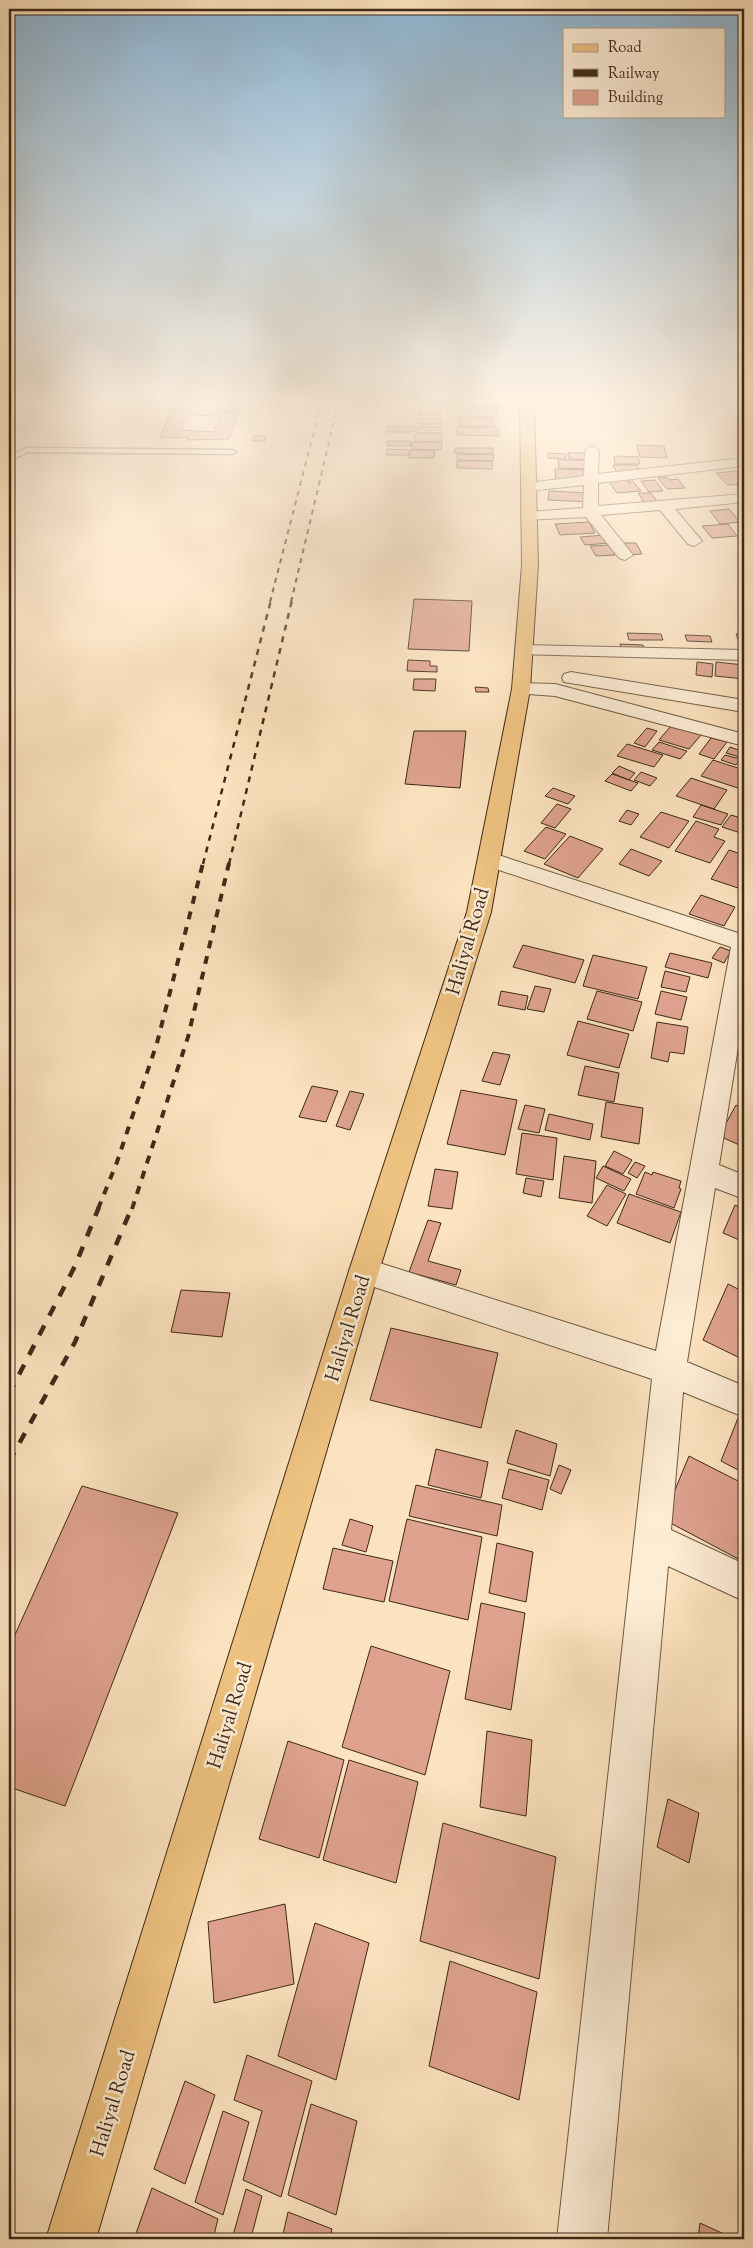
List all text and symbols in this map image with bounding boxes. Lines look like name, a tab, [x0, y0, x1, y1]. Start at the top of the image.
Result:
legend	[563, 28, 726, 118]
text: Road	[608, 38, 642, 59]
text: Railway	[608, 64, 660, 85]
text: Building	[608, 88, 663, 109]
street label: Haliyal Road	[440, 885, 499, 999]
street label: Haliyal Road	[319, 1272, 379, 1386]
street label: Haliyal Road	[201, 1659, 261, 1773]
street label: Haliyal Road	[84, 2047, 144, 2161]

